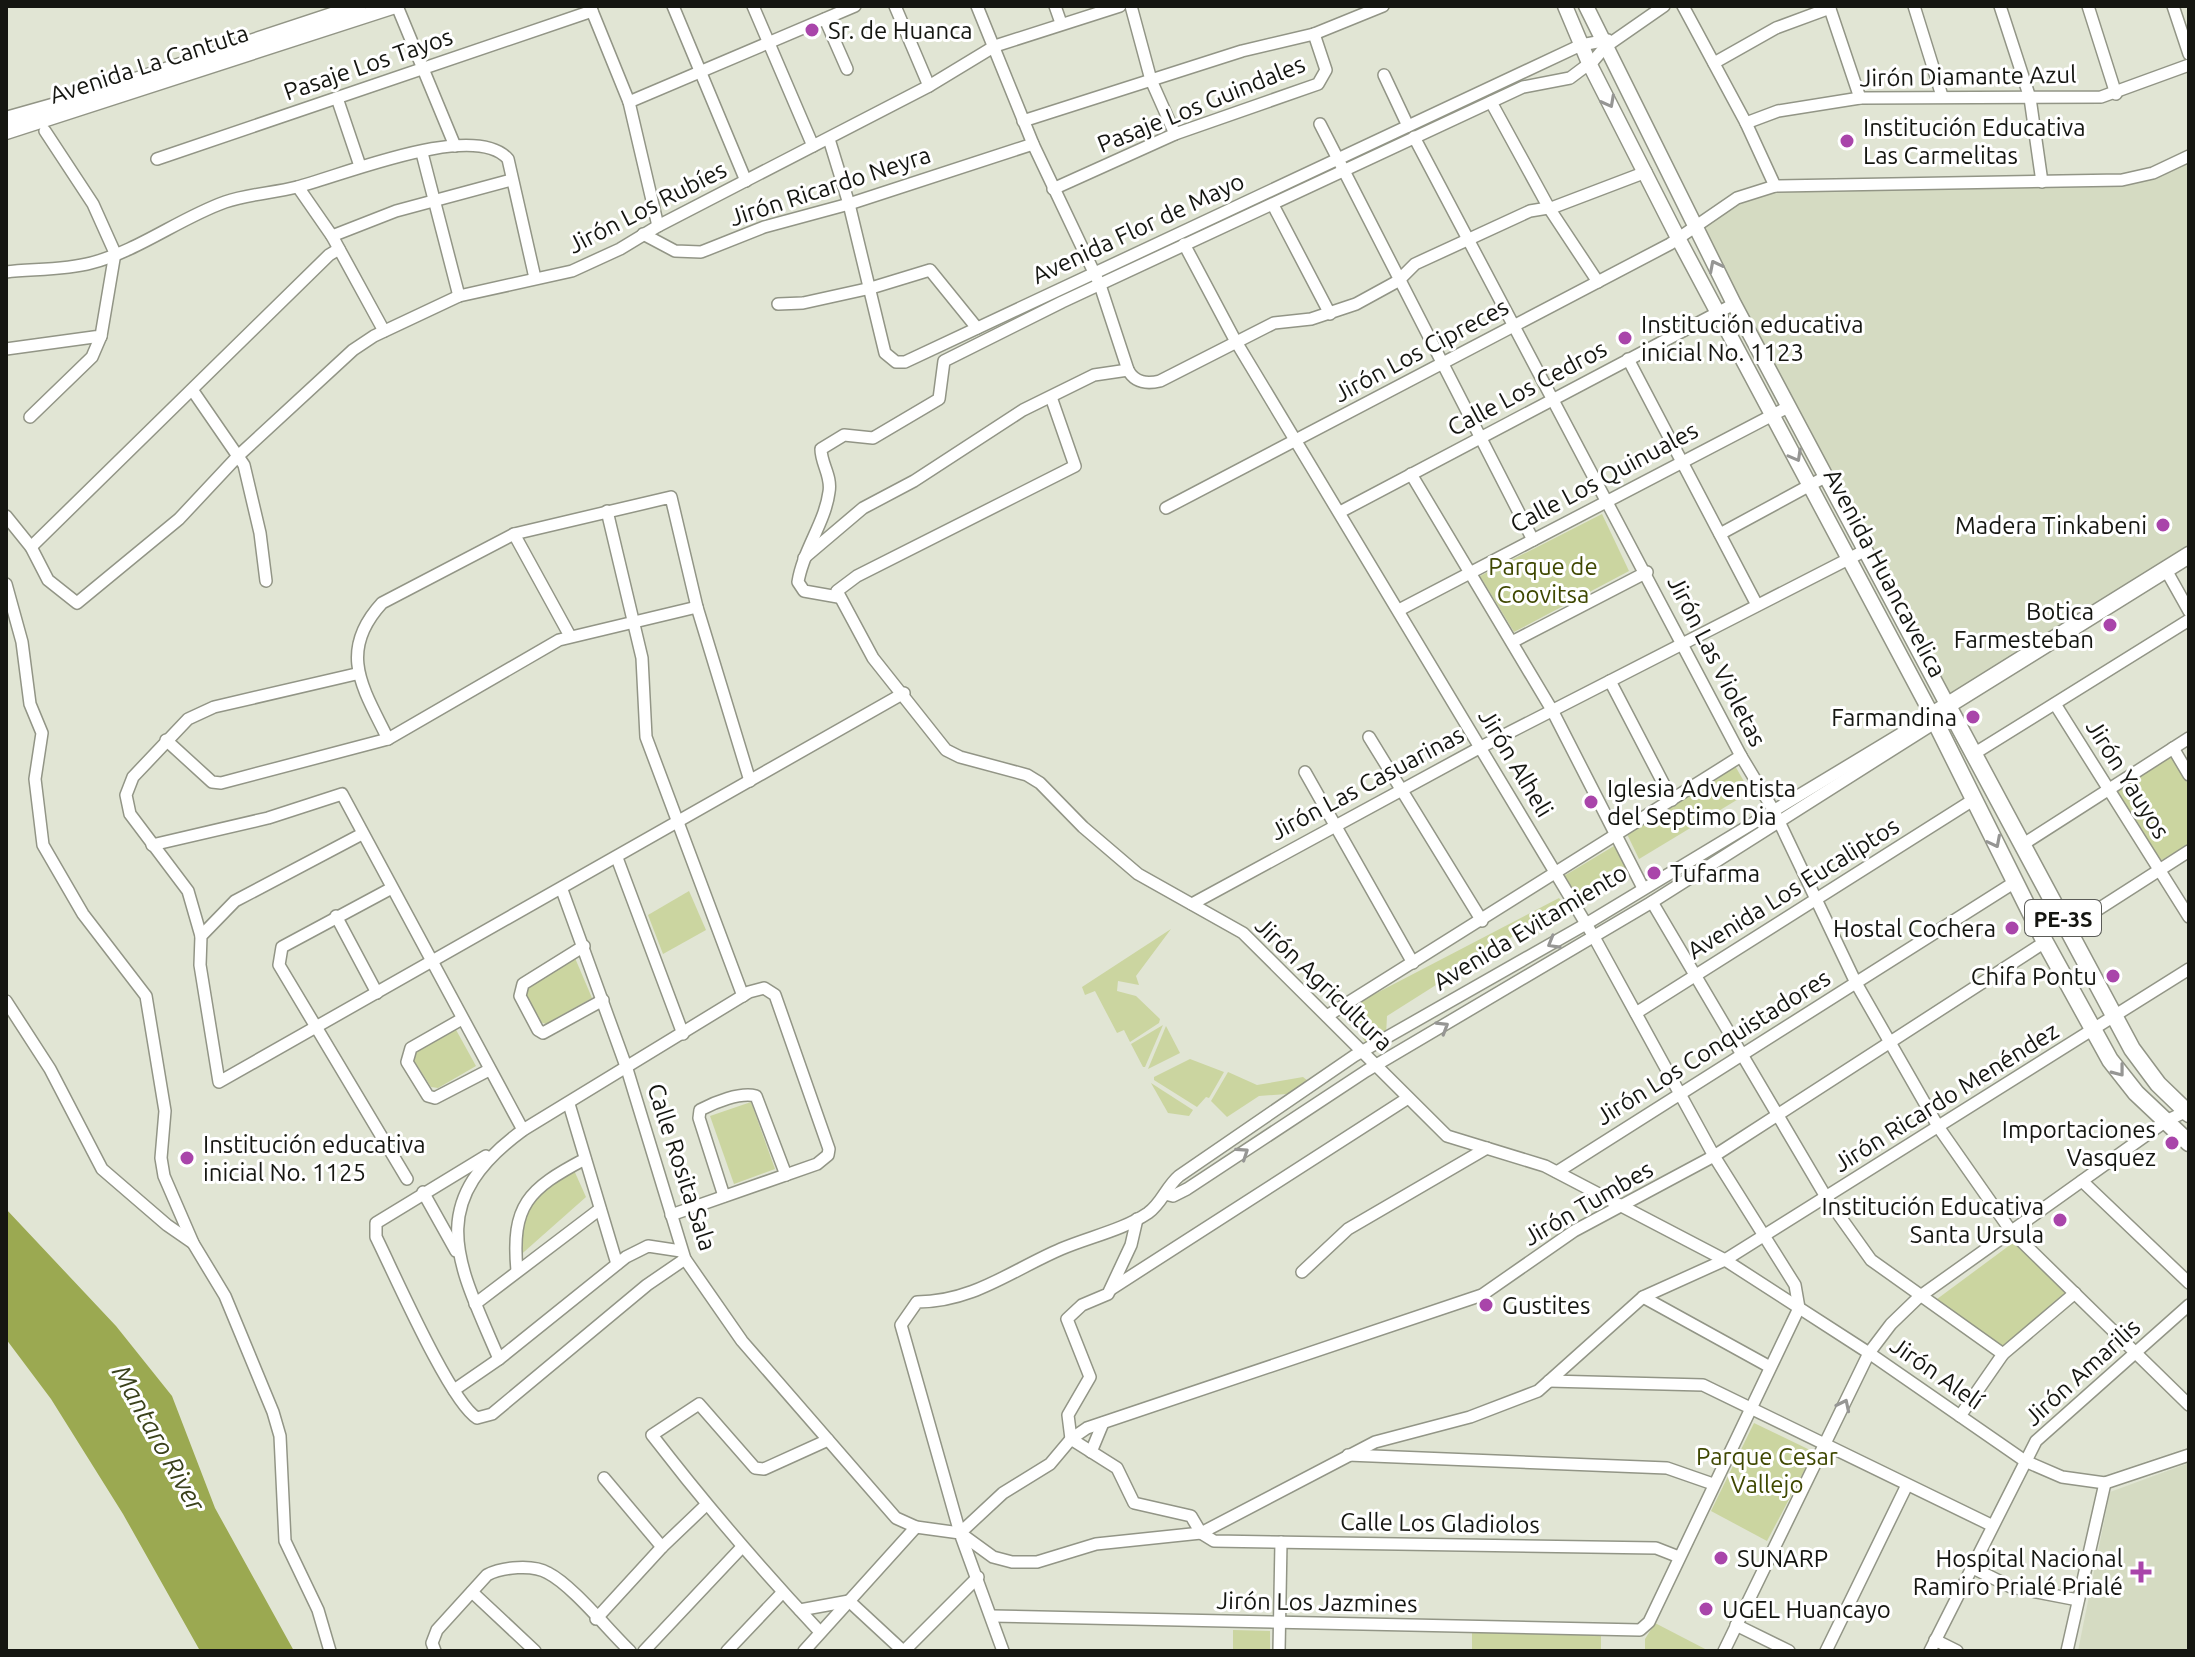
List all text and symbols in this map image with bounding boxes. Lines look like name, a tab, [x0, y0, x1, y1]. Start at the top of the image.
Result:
place label: Sr. de Huanca	[828, 17, 973, 44]
street label: Avenida La Cantuta	[46, 19, 252, 109]
marker: Sr. de Huanca	[803, 21, 821, 39]
street label: Pasaje Los Tayos	[280, 22, 456, 106]
street label: Pasaje Los Guindales	[1093, 50, 1309, 158]
street label: Jirón Diamante Azul	[1859, 61, 2077, 91]
one-way arrow	[1600, 94, 1615, 109]
place label: Institución Educativa Las Carmelitas	[1863, 114, 2086, 169]
marker: Institución Educativa Las Carmelitas	[1838, 132, 1856, 150]
street label: Jirón Ricardo Neyra	[726, 141, 934, 231]
street label: Jirón Los Rubíes	[563, 155, 731, 259]
street label: Avenida Flor de Mayo	[1028, 167, 1248, 289]
one-way arrow	[1709, 259, 1724, 274]
street label: Jirón Los Cipreces	[1329, 293, 1513, 407]
place label: Institución educativa inicial No. 1123	[1641, 311, 1864, 366]
marker: Institución educativa inicial No. 1123	[1616, 329, 1634, 347]
street label: Calle Los Cedros	[1443, 335, 1611, 441]
street label: Calle Los Quinuales	[1506, 416, 1702, 538]
one-way arrow	[1786, 447, 1802, 462]
street label: Avenida Huancavelica	[1819, 464, 1951, 682]
place label: Madera Tinkabeni	[1955, 512, 2147, 539]
marker: Madera Tinkabeni	[2154, 516, 2172, 534]
park label: Parque de Coovitsa	[1488, 553, 1598, 608]
street label: Jirón Las Violetas	[1662, 571, 1772, 751]
place label: Botica Farmesteban	[1954, 598, 2094, 653]
marker: Botica Farmesteban	[2101, 616, 2119, 634]
street label: Jirón Alheli	[1473, 704, 1559, 822]
place label: Farmandina	[1831, 704, 1957, 731]
marker: Farmandina	[1964, 708, 1982, 726]
street label: Jirón Yauyos	[2081, 715, 2175, 843]
street label: Jirón Las Casuarinas	[1266, 721, 1468, 845]
place label: Iglesia Adventista del Septimo Dia	[1607, 775, 1796, 830]
marker: Iglesia Adventista del Septimo Dia	[1582, 793, 1600, 811]
street label: Avenida Los Eucaliptos	[1682, 812, 1904, 964]
one-way arrow	[1985, 834, 2001, 849]
street label: Avenida Evitamiento	[1428, 859, 1632, 995]
place label: Tufarma	[1670, 860, 1760, 887]
marker: Tufarma	[1645, 864, 1663, 882]
road number: PE-3S	[2025, 900, 2101, 936]
street label: Jirón Agricultura	[1250, 912, 1398, 1056]
place label: Hostal Cochera	[1833, 915, 1996, 942]
marker: Hostal Cochera	[2003, 919, 2021, 937]
one-way arrow	[1547, 933, 1562, 949]
place label: Chifa Pontu	[1971, 963, 2097, 990]
street label: Jirón Los Conquistadores	[1591, 964, 1835, 1130]
marker: Chifa Pontu	[2104, 967, 2122, 985]
street label: Jirón Ricardo Menéndez	[1829, 1017, 2063, 1177]
one-way arrow	[1434, 1021, 1449, 1037]
one-way arrow	[2109, 1062, 2123, 1077]
street label: Calle Rosita Sala	[642, 1080, 722, 1254]
place label: Importaciones Vasquez	[2002, 1116, 2156, 1171]
place label: Institución educativa inicial No. 1125	[203, 1131, 426, 1186]
marker: Importaciones Vasquez	[2163, 1134, 2181, 1152]
one-way arrow	[1234, 1148, 1249, 1163]
marker: Institución educativa inicial No. 1125	[178, 1149, 196, 1167]
street label: Jirón Tumbes	[1519, 1155, 1657, 1251]
place label: Institución Educativa Santa Ursula	[1821, 1193, 2044, 1248]
marker: Institución Educativa Santa Ursula	[2051, 1211, 2069, 1229]
place label: Gustites	[1502, 1292, 1590, 1319]
marker: Gustites	[1477, 1296, 1495, 1314]
street label: Jirón Amarilis	[2019, 1313, 2145, 1431]
street label: Jirón Alelí	[1885, 1331, 1990, 1415]
water label: Mantaro River	[107, 1360, 212, 1517]
one-way arrow	[1834, 1399, 1850, 1413]
park label: Parque Cesar Vallejo	[1696, 1443, 1838, 1498]
street label: Calle Los Gladiolos	[1340, 1508, 1540, 1538]
place label: SUNARP	[1737, 1545, 1828, 1572]
place label: Hospital Nacional Ramiro Prialé Prialé	[1913, 1545, 2123, 1600]
marker: SUNARP	[1712, 1549, 1730, 1567]
marker: Hospital Nacional Ramiro Prialé Prialé	[2130, 1561, 2152, 1583]
street label: Jirón Los Jazmines	[1216, 1587, 1418, 1617]
place label: UGEL Huancayo	[1722, 1596, 1891, 1623]
marker: UGEL Huancayo	[1697, 1600, 1715, 1618]

